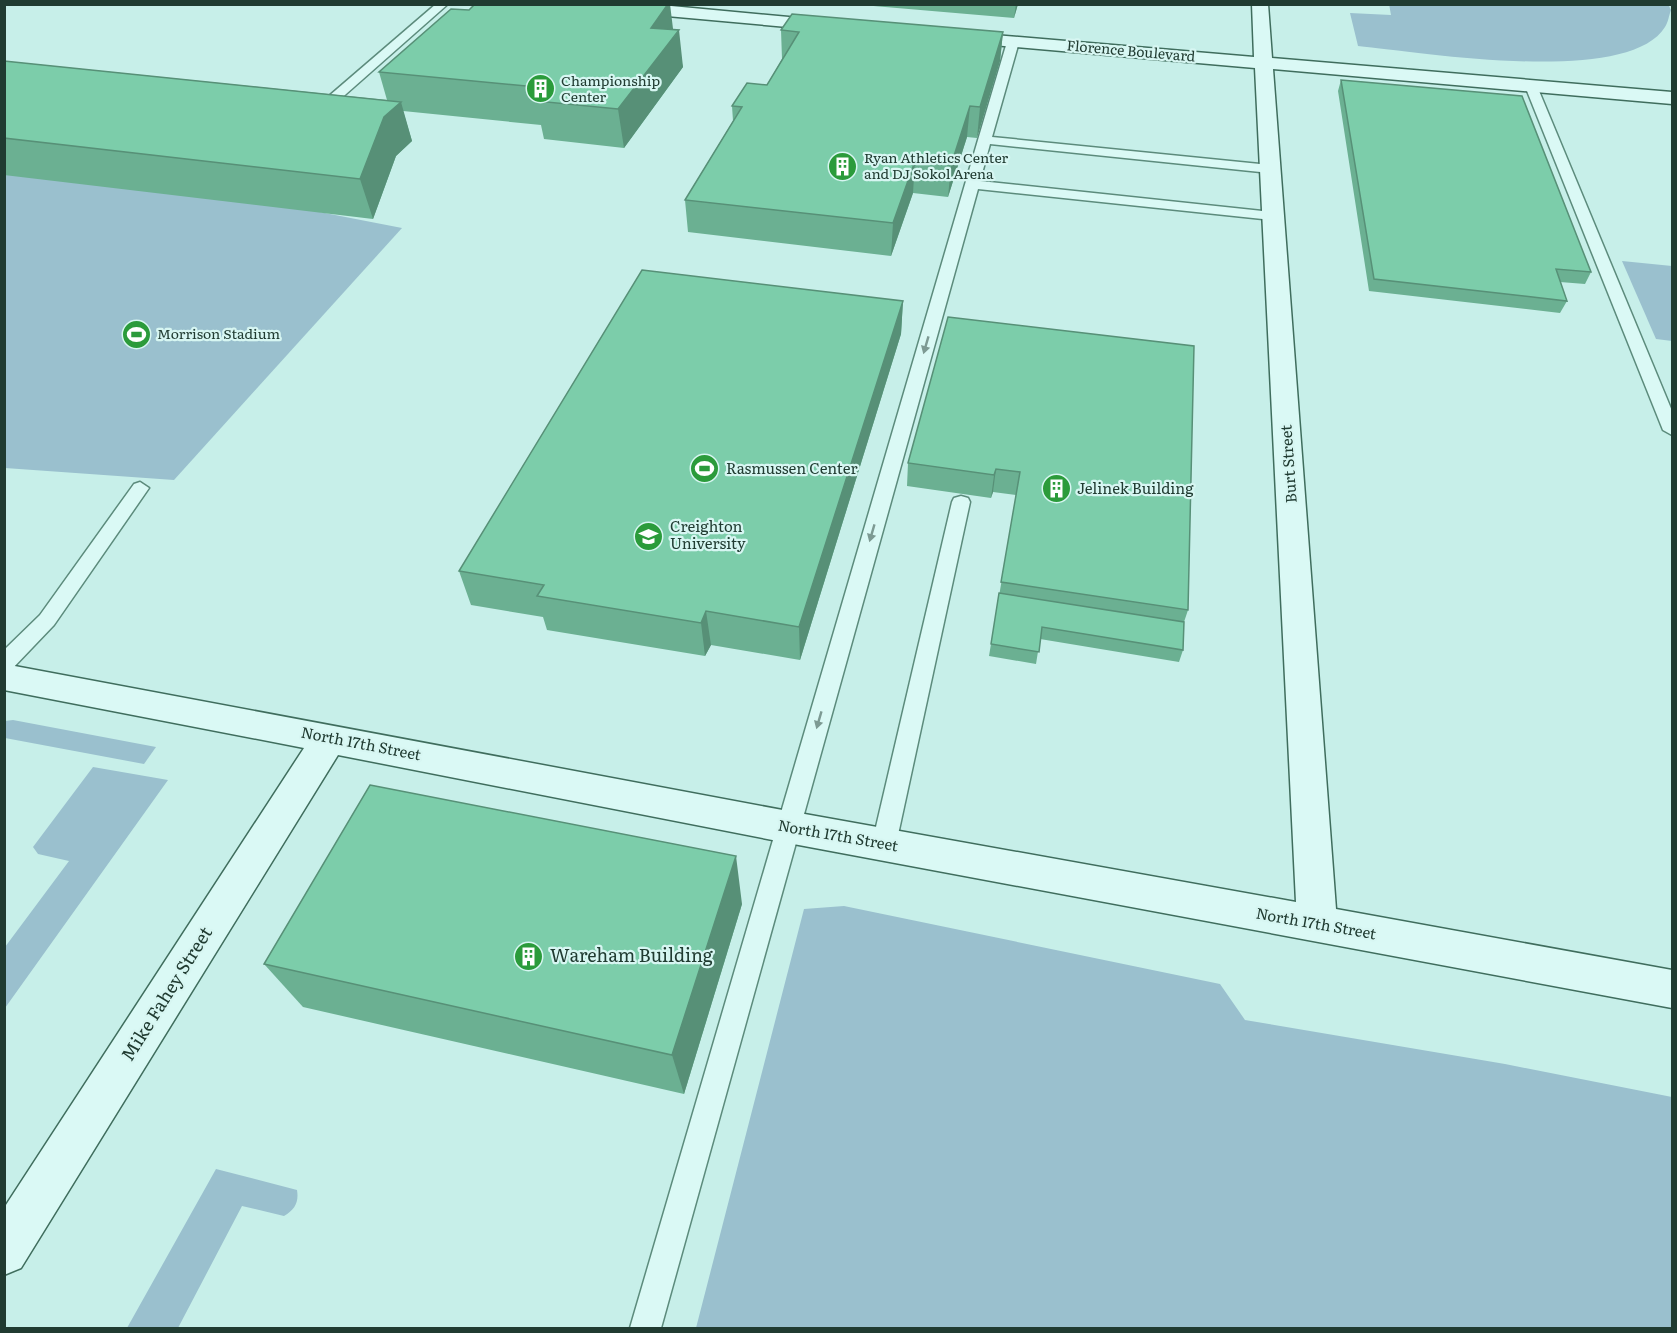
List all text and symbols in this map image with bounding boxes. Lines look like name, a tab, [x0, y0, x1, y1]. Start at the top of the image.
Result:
street label: Florence Boulevard	[1066, 34, 1197, 66]
place label: Championship Center	[561, 70, 660, 106]
building icon: Championship Center	[524, 73, 556, 105]
place label: Ryan Athletics Center and DJ Sokol Arena	[864, 147, 1009, 183]
building icon: Ryan Athletics Center and DJ Sokol Arena	[827, 150, 859, 182]
sports icon: Morrison Stadium	[120, 318, 152, 350]
place label: Morrison Stadium	[157, 323, 281, 343]
one-way arrow	[920, 336, 930, 354]
street label: Burt Street	[1273, 424, 1302, 504]
sports icon: Rasmussen Center	[689, 453, 721, 485]
place label: Rasmussen Center	[726, 456, 858, 479]
building icon: Jelinek Building	[1040, 473, 1072, 505]
place label: Jelinek Building	[1077, 476, 1194, 499]
place label: Creighton University	[670, 514, 746, 554]
school or university icon: Creighton University	[633, 520, 665, 552]
one-way arrow	[867, 524, 876, 542]
one-way arrow	[814, 711, 823, 729]
street label: North 17th Street	[299, 720, 423, 765]
street label: North 17th Street	[776, 813, 900, 856]
street label: North 17th Street	[1254, 901, 1378, 944]
street label: Mike Fahey Street	[113, 920, 218, 1066]
building icon: Wareham Building	[513, 940, 545, 972]
place label: Wareham Building	[550, 941, 714, 968]

